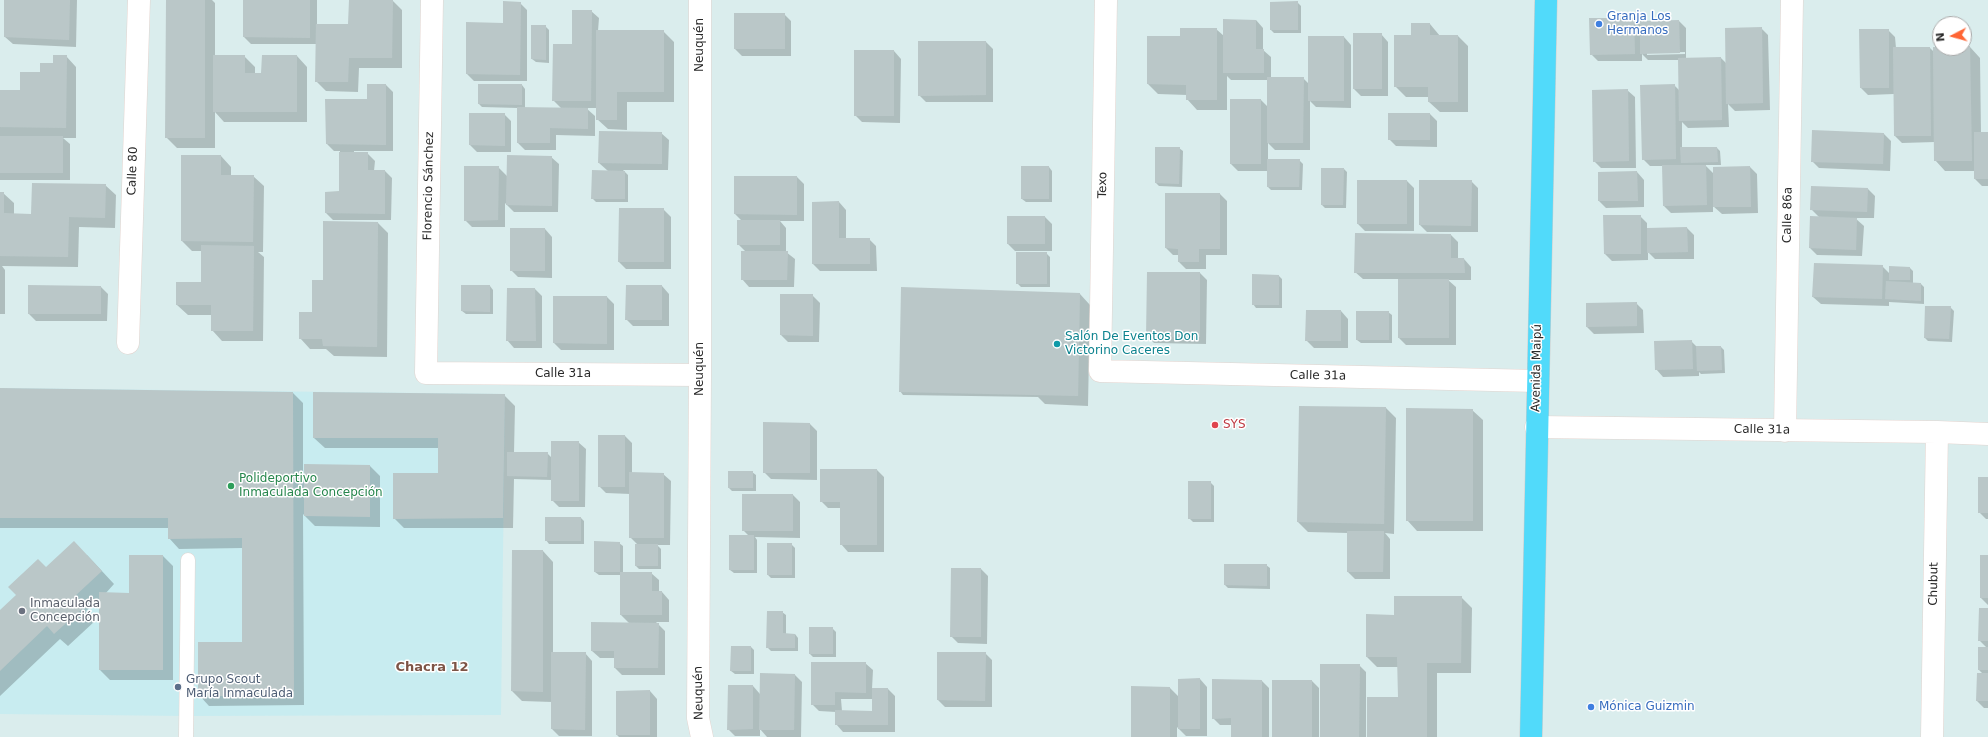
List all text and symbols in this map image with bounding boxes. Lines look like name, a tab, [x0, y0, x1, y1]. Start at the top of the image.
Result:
place label: Granja Los Hermanos	[1607, 10, 1671, 38]
north arrow	[1932, 16, 1972, 56]
street label: Neuquén	[693, 18, 707, 72]
marker: Granja Los Hermanos	[1594, 19, 1604, 29]
text: N	[1934, 32, 1948, 42]
street label: Florencio Sánchez	[421, 131, 437, 241]
street label: Calle 80	[125, 146, 141, 196]
street label: Texo	[1096, 172, 1110, 198]
street label: Calle 86a	[1780, 187, 1796, 243]
street label: Avenida Maipú	[1529, 324, 1545, 412]
place label: Salón De Eventos Don Victorino Caceres	[1065, 330, 1198, 358]
marker: Salón De Eventos Don Victorino Caceres	[1052, 339, 1062, 349]
street label: Neuquén	[693, 342, 707, 396]
street label: Calle 31a	[535, 367, 591, 381]
street label: Calle 31a	[1290, 368, 1346, 384]
place label: SYS	[1223, 418, 1246, 432]
marker: SYS	[1210, 420, 1220, 430]
street label: Calle 31a	[1734, 422, 1790, 438]
place label: Polideportivo Inmaculada Concepción	[239, 472, 383, 500]
marker: Polideportivo Inmaculada Concepción	[226, 481, 236, 491]
street label: Chubut	[1926, 562, 1942, 606]
place label: Inmaculada Concepción	[30, 597, 100, 625]
marker: Inmaculada Concepción	[17, 606, 27, 616]
district label: Chacra 12	[395, 660, 469, 676]
street label: Neuquén	[691, 666, 707, 720]
place label: Grupo Scout María Inmaculada	[186, 673, 293, 701]
marker: Grupo Scout María Inmaculada	[173, 682, 183, 692]
place label: Mónica Guizmin	[1599, 700, 1695, 714]
marker: Mónica Guizmin	[1586, 702, 1596, 712]

